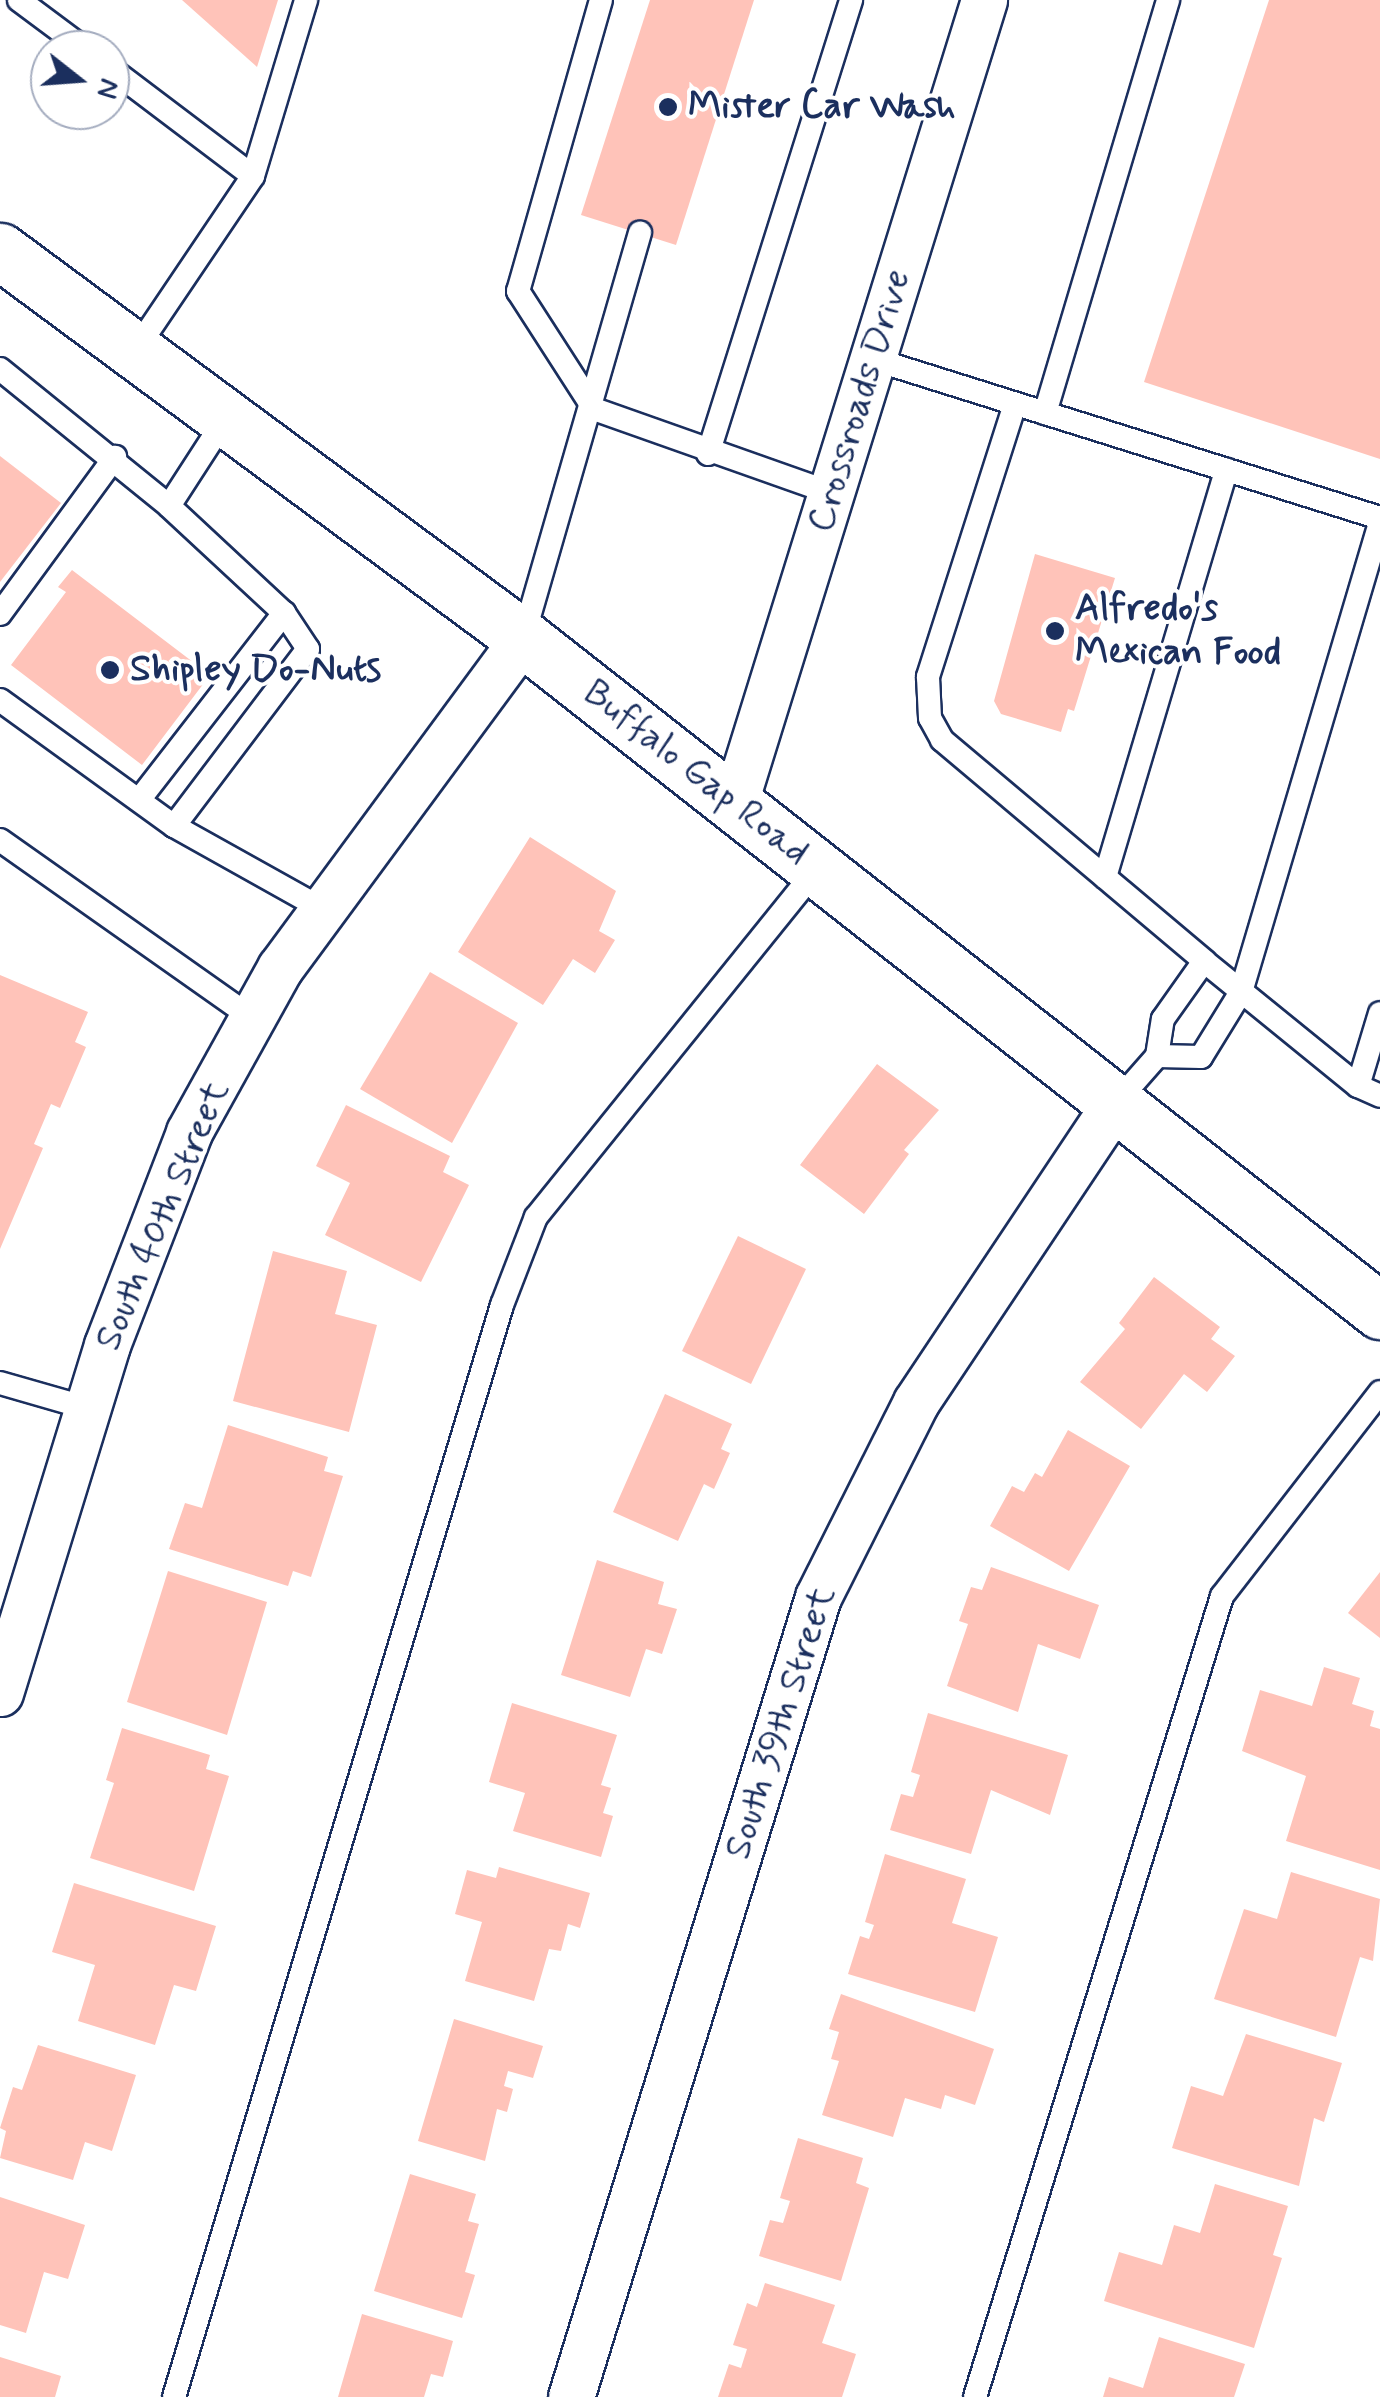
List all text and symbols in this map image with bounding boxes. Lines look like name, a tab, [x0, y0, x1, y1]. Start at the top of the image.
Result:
north arrow	[30, 30, 130, 130]
text: N	[87, 74, 128, 103]
place label: Mister Car Wash	[688, 84, 959, 130]
marker: Mister Car Wash	[657, 96, 679, 118]
street label: Crossroads Drive	[799, 266, 921, 536]
place label: Alfredo's Mexican Food	[1075, 586, 1283, 676]
marker: Alfredo's Mexican Food	[1044, 620, 1066, 642]
place label: Shipley Do-Nuts	[130, 647, 381, 693]
marker: Shipley Do-Nuts	[99, 659, 121, 681]
street label: Buffalo Gap Road	[575, 671, 817, 875]
street label: South 40th Street	[86, 1075, 240, 1357]
street label: South 39th Street	[715, 1581, 847, 1865]

